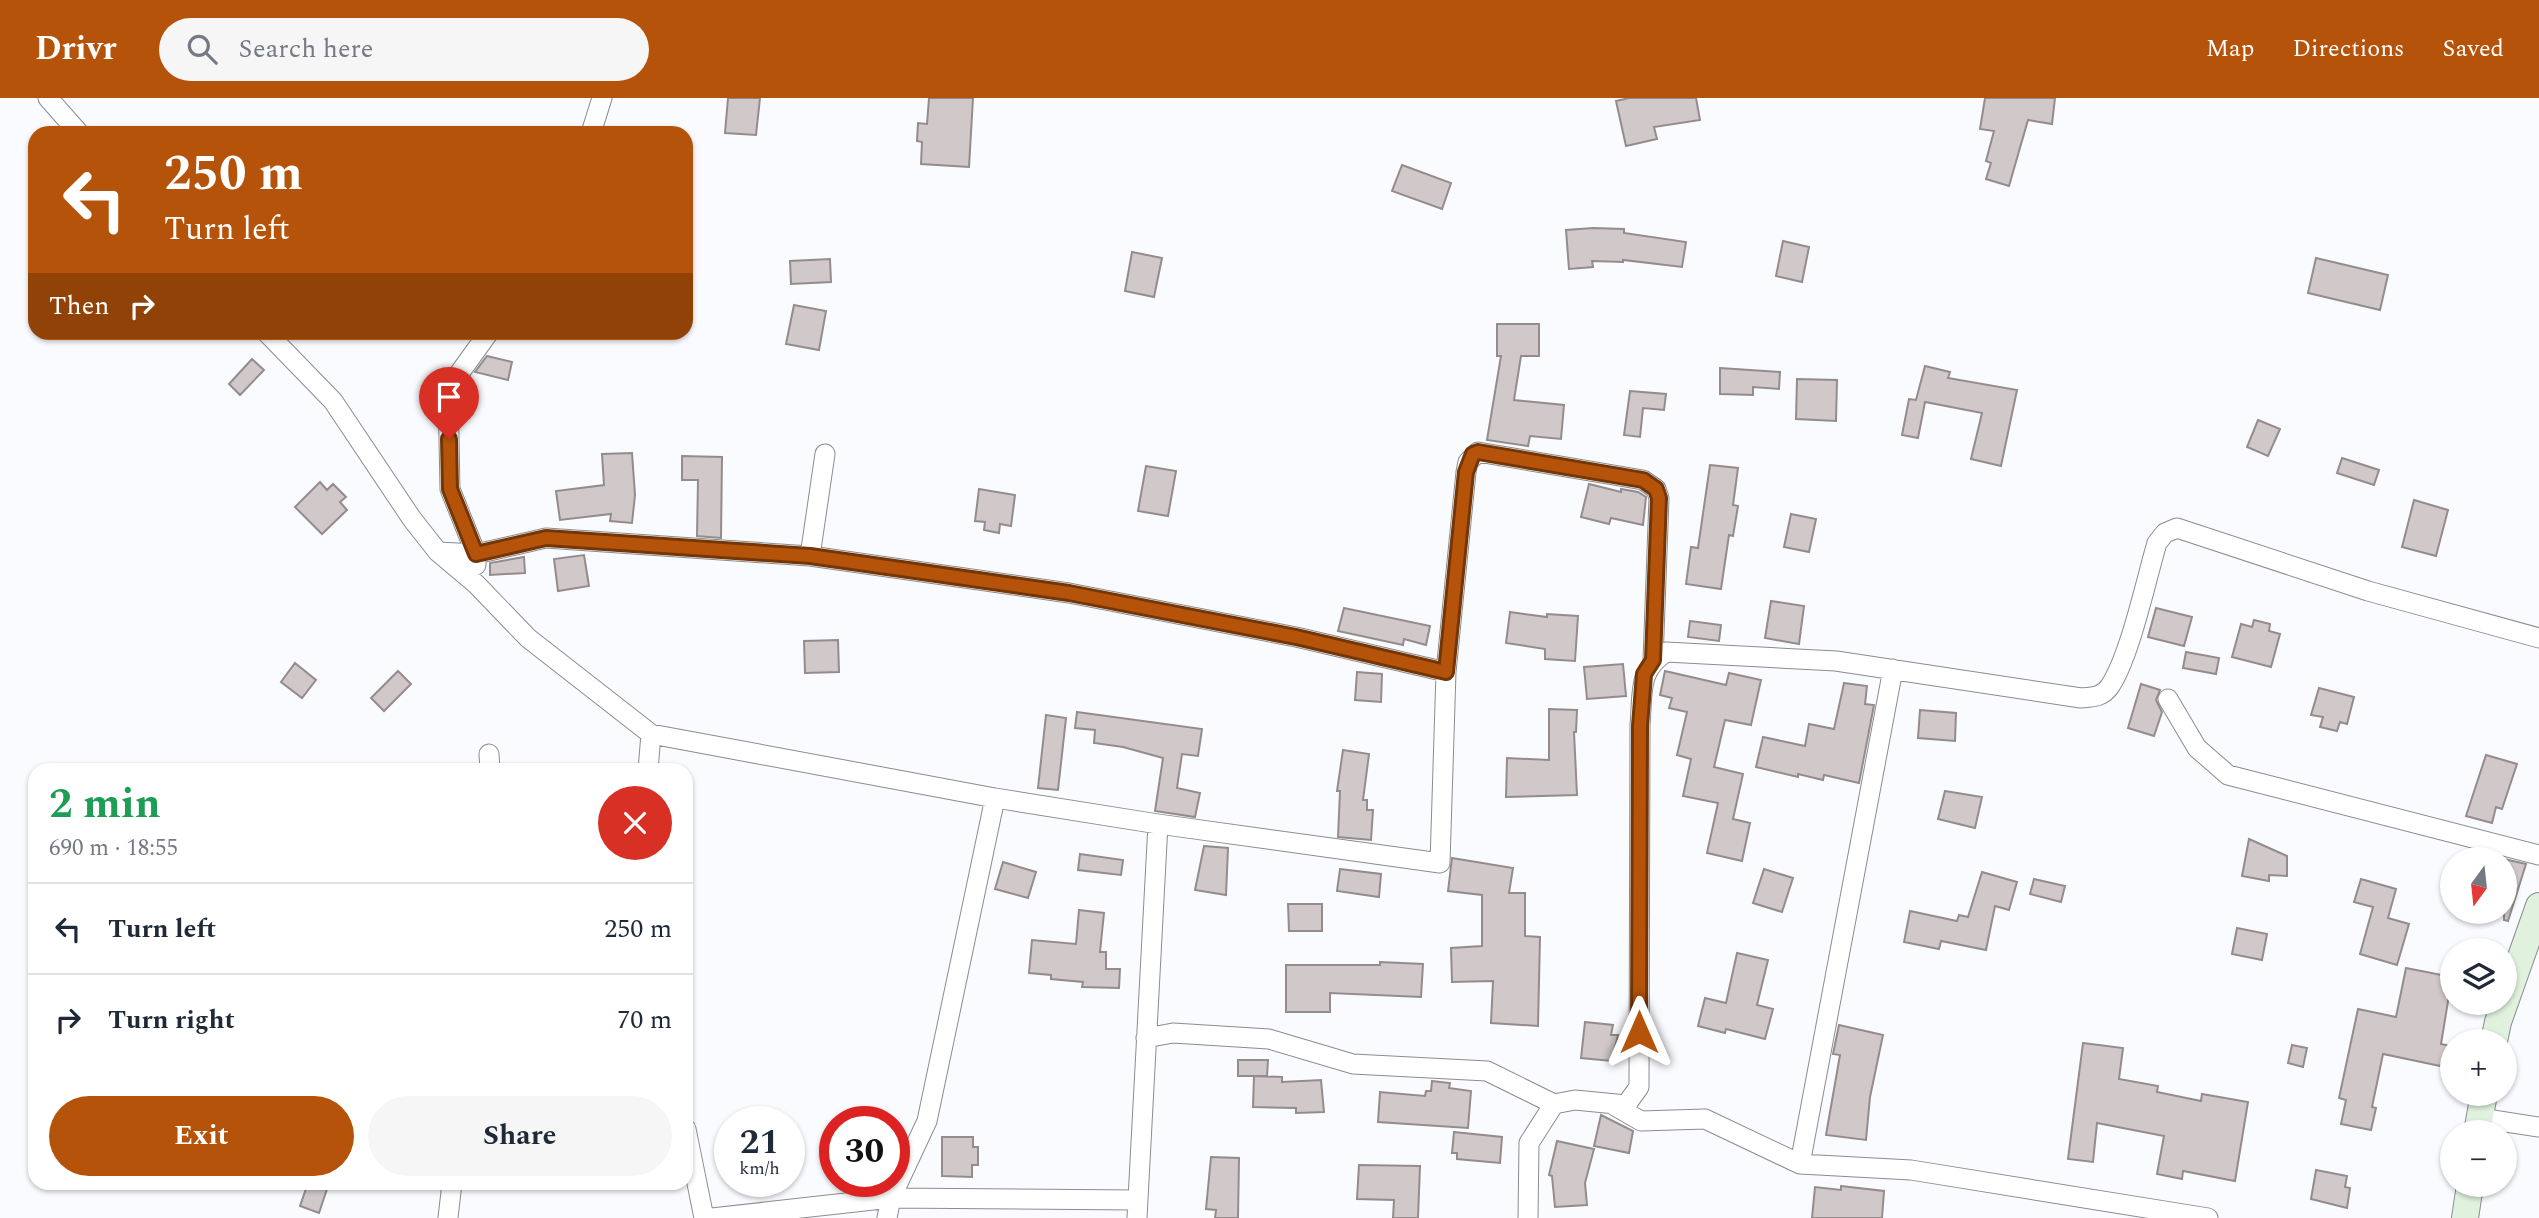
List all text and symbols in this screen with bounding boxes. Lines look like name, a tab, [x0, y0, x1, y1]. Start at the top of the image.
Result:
search box	[159, 18, 649, 81]
text: Drivr	[35, 24, 117, 74]
text: Search here	[239, 29, 373, 69]
icon: search	[183, 30, 221, 68]
text: Map	[2206, 31, 2254, 67]
text: Directions	[2292, 31, 2404, 67]
text: Saved	[2442, 31, 2504, 67]
text: 250 m	[164, 137, 303, 212]
icon: left	[49, 154, 140, 245]
text: Turn left	[164, 205, 290, 254]
text: Then	[49, 286, 109, 326]
icon: right	[123, 287, 161, 325]
pin	[419, 367, 479, 439]
icon: arrive	[430, 378, 468, 416]
text: 2 min	[49, 773, 161, 836]
button: close	[598, 786, 672, 860]
text: 690 m · 18:55	[49, 831, 178, 866]
north arrow	[2440, 847, 2516, 924]
map controls	[2440, 847, 2517, 1197]
text: Turn left	[108, 909, 216, 949]
text: 250 m	[604, 909, 672, 949]
icon: left	[49, 910, 87, 948]
button: layers	[2440, 938, 2517, 1015]
position arrow	[1602, 995, 1676, 1069]
text: Turn right	[108, 1000, 235, 1040]
text: 70 m	[617, 1000, 672, 1040]
icon: right	[49, 1001, 87, 1039]
button: +	[2440, 1029, 2517, 1106]
button: Exit	[49, 1096, 354, 1176]
button: Share	[368, 1096, 672, 1176]
speed limit sign: 30	[819, 1106, 910, 1197]
text: 21	[740, 1116, 779, 1169]
button: −	[2440, 1120, 2517, 1197]
text: km/h	[739, 1155, 780, 1182]

